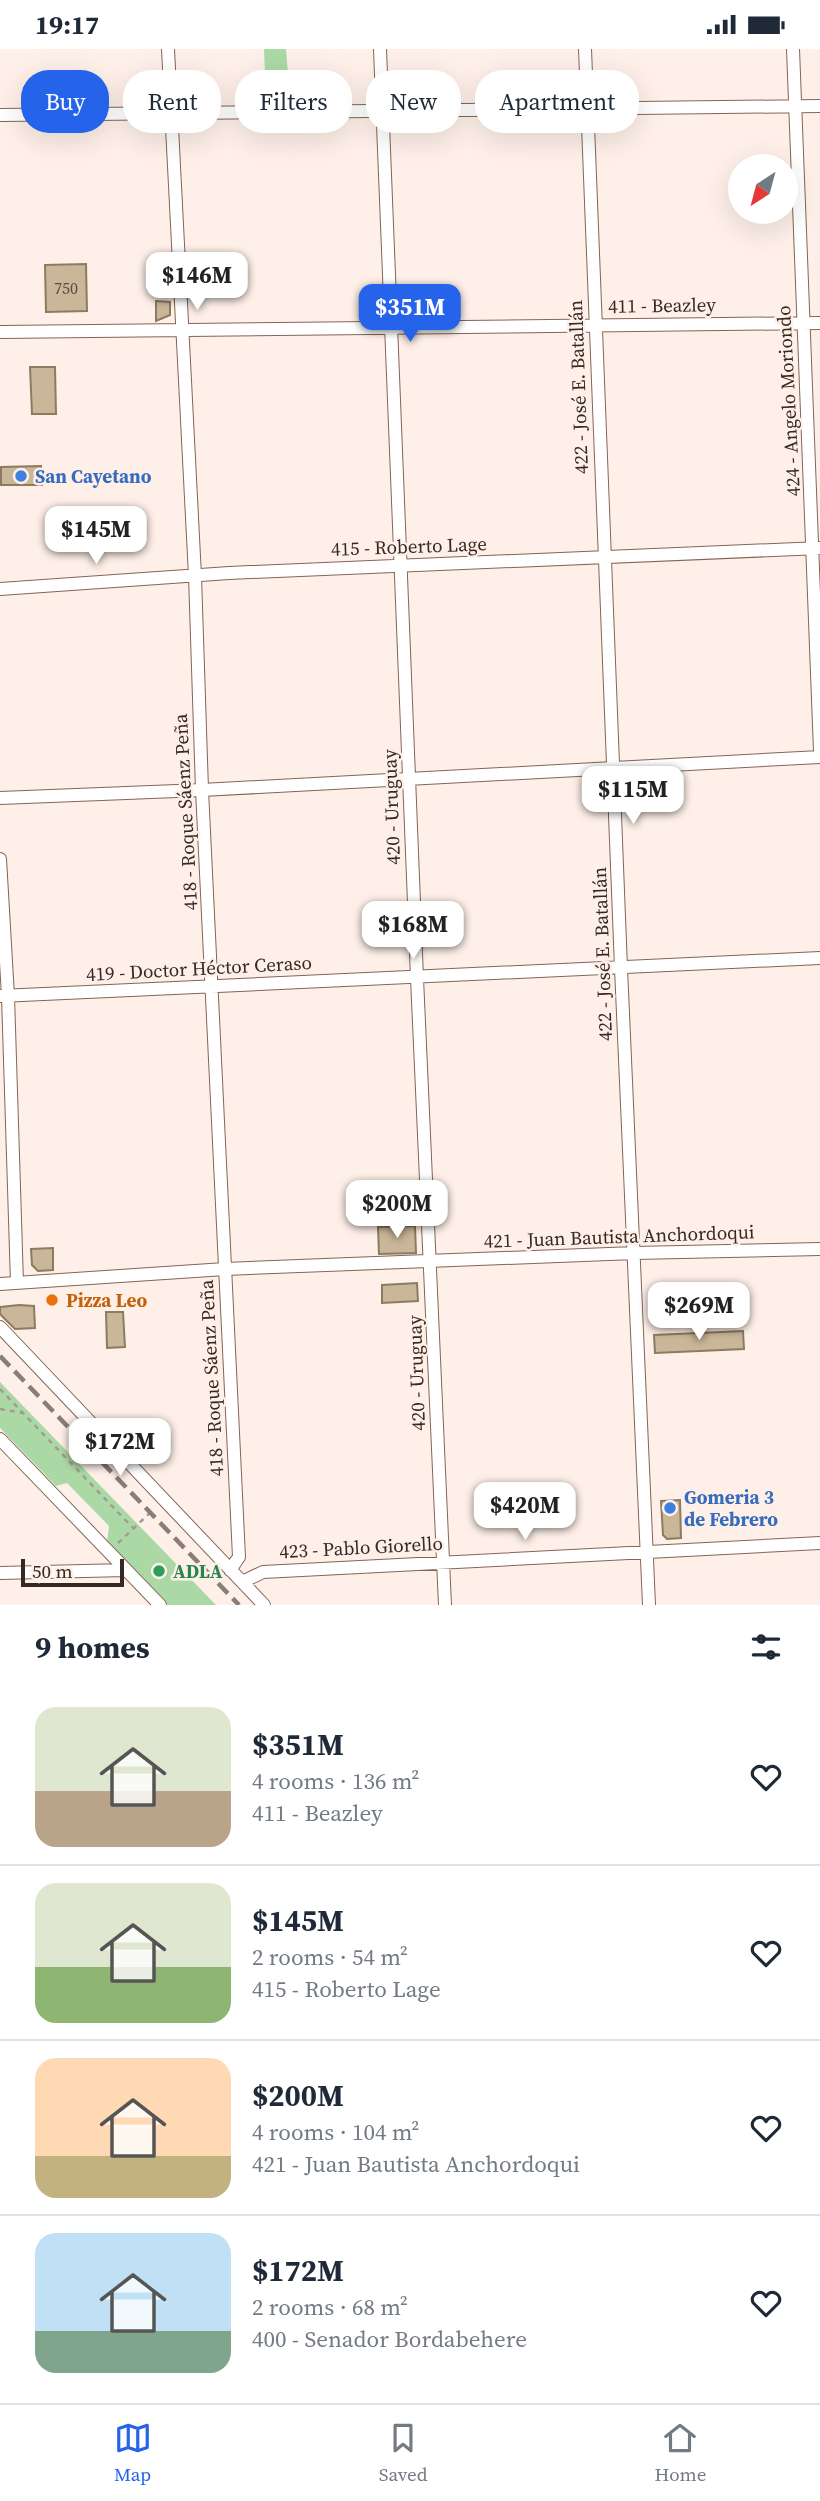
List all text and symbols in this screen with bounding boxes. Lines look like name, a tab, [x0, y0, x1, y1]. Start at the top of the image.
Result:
text: 19:17	[35, 7, 99, 43]
chip: Buy	[21, 70, 109, 133]
chip: Rent	[123, 70, 221, 133]
chip: Filters	[235, 70, 352, 133]
chip: New	[366, 70, 461, 133]
chip: Apartment	[475, 70, 639, 133]
north arrow	[728, 154, 798, 224]
map controls	[728, 154, 798, 224]
pin: $146M	[148, 253, 246, 312]
text: $146M	[162, 259, 232, 291]
house number: 750	[54, 277, 78, 299]
pin: $351M	[361, 285, 459, 344]
text: $351M	[375, 291, 445, 323]
street label: 411 - Beazley	[608, 291, 716, 319]
street label: 422 - José E. Batallán	[562, 300, 594, 474]
street label: 424 - Angelo Moriondo	[770, 305, 806, 497]
place label: San Cayetano	[35, 463, 152, 489]
marker: San Cayetano	[13, 468, 29, 484]
pin: $145M	[47, 507, 145, 566]
text: $145M	[61, 513, 131, 545]
street label: 415 - Roberto Lage	[331, 530, 487, 562]
street label: 418 - Roque Sáenz Peña	[167, 713, 203, 911]
street label: 420 - Uruguay	[376, 749, 406, 865]
pin: $115M	[584, 767, 682, 826]
text: $115M	[598, 773, 668, 805]
street label: 422 - José E. Batallán	[586, 867, 618, 1041]
pin: $168M	[364, 901, 462, 961]
text: $168M	[378, 908, 448, 940]
street label: 419 - Doctor Héctor Ceraso	[85, 949, 313, 987]
pin: $200M	[348, 1181, 446, 1240]
text: $200M	[362, 1187, 432, 1219]
street label: 421 - Juan Bautista Anchordoqui	[483, 1218, 755, 1254]
street label: 418 - Roque Sáenz Peña	[193, 1279, 229, 1477]
pin: $269M	[650, 1283, 748, 1342]
place label: Pizza Leo	[66, 1287, 147, 1313]
text: $269M	[664, 1289, 734, 1321]
marker: Pizza Leo	[44, 1292, 60, 1308]
street label: 420 - Uruguay	[401, 1315, 431, 1431]
pin: $172M	[71, 1419, 169, 1478]
text: $172M	[85, 1425, 155, 1457]
pin: $420M	[476, 1483, 574, 1542]
place label: Gomeria 3 de Febrero	[684, 1484, 778, 1532]
text: $420M	[490, 1489, 560, 1521]
marker: Gomeria 3 de Febrero	[662, 1500, 678, 1516]
street label: 423 - Pablo Giorello	[279, 1530, 443, 1564]
scale bar	[21, 1556, 124, 1588]
text: 50 m	[32, 1558, 73, 1584]
place label: ADLA	[173, 1558, 223, 1584]
marker: ADLA	[151, 1563, 167, 1579]
text: 9 homes	[35, 1627, 150, 1668]
icon: filters	[747, 1628, 785, 1666]
text: $351M	[252, 1724, 344, 1765]
icon: home	[91, 1735, 175, 1819]
icon: heart	[747, 1758, 785, 1796]
text: 4 rooms · 136 m²	[252, 1765, 419, 1797]
text: 411 - Beazley	[252, 1797, 383, 1829]
text: $145M	[252, 1900, 344, 1941]
icon: home	[91, 1911, 175, 1995]
icon: heart	[747, 1934, 785, 1972]
text: 2 rooms · 54 m²	[252, 1941, 408, 1973]
text: 415 - Roberto Lage	[252, 1973, 441, 2005]
text: $200M	[252, 2075, 344, 2116]
icon: home	[91, 2086, 175, 2170]
icon: heart	[747, 2109, 785, 2147]
text: 4 rooms · 104 m²	[252, 2116, 419, 2148]
text: 421 - Juan Bautista Anchordoqui	[252, 2148, 580, 2180]
text: $172M	[252, 2250, 344, 2291]
icon: home	[91, 2261, 175, 2345]
icon: heart	[747, 2284, 785, 2322]
text: 2 rooms · 68 m²	[252, 2291, 408, 2323]
text: 400 - Senador Bordabehere	[252, 2323, 527, 2355]
tab: Map	[114, 2419, 152, 2487]
tab: Saved	[379, 2419, 427, 2487]
tab: Home	[655, 2419, 706, 2487]

